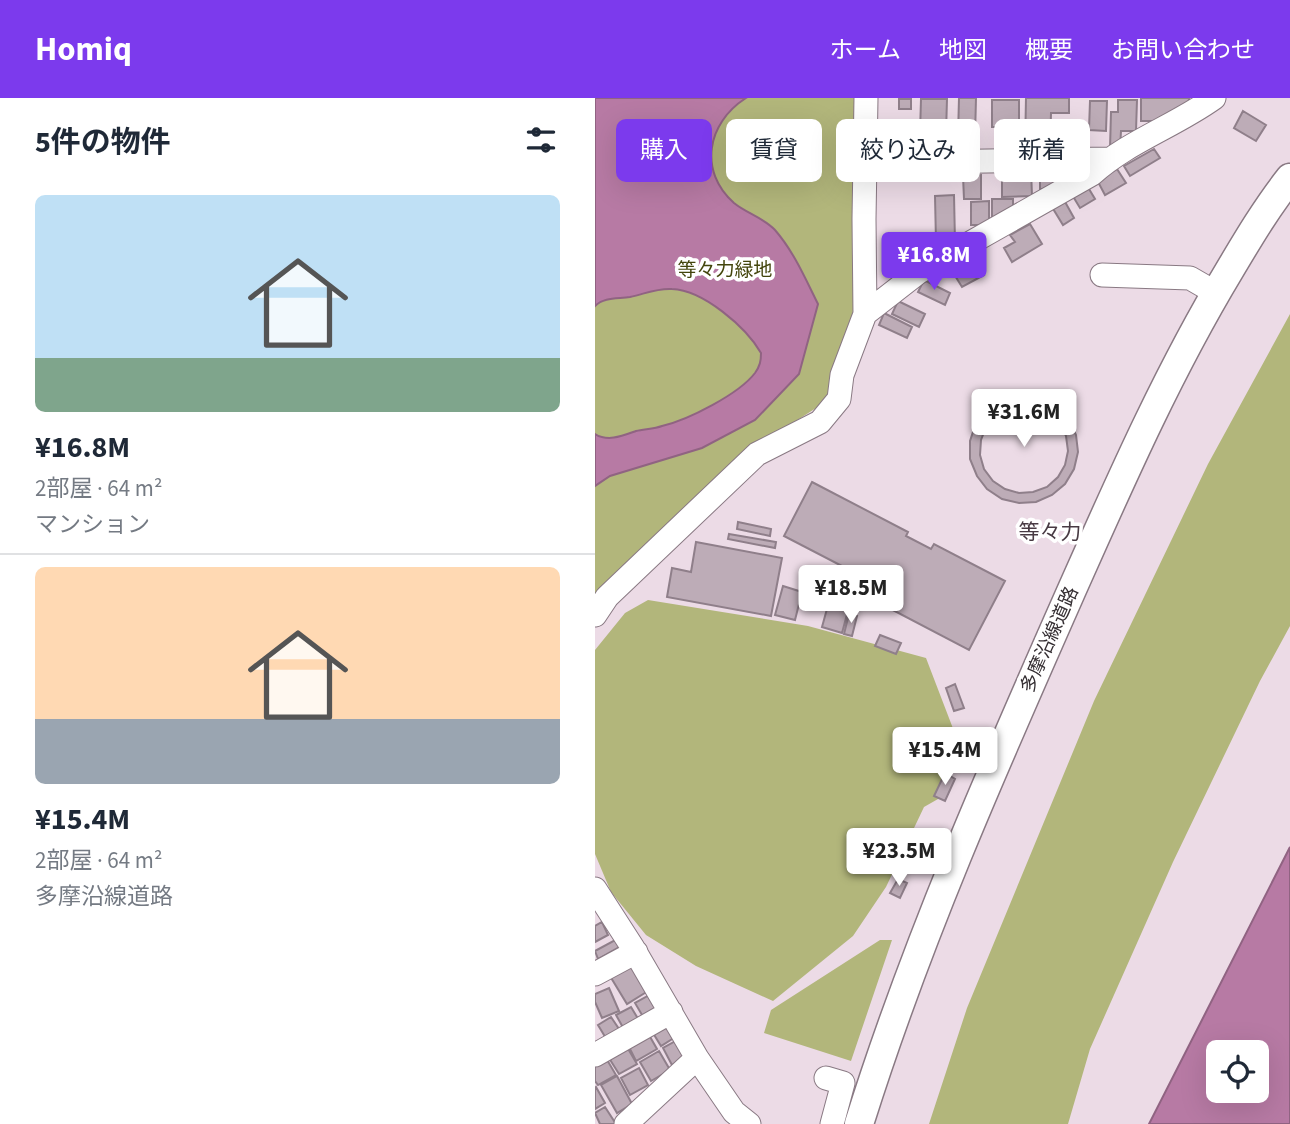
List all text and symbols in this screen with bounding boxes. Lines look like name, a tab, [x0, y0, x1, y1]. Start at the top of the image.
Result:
text: Homiq	[35, 26, 132, 73]
text: ホーム	[830, 33, 901, 68]
text: 地図	[939, 33, 987, 68]
text: 概要	[1025, 33, 1073, 68]
text: お問い合わせ	[1111, 33, 1255, 68]
chip: 購入	[616, 119, 712, 182]
chip: 賃貸	[726, 119, 822, 182]
chip: 絞り込み	[836, 119, 980, 182]
chip: 新着	[994, 119, 1090, 182]
text: 5件の物件	[35, 121, 171, 164]
icon: filters	[522, 121, 560, 159]
pin: ¥16.8M	[877, 232, 991, 292]
text: ¥16.8M	[897, 238, 971, 271]
icon: home	[235, 240, 361, 366]
park label: 等々力緑地	[677, 257, 773, 284]
pin: ¥31.6M	[967, 390, 1081, 449]
text: ¥31.6M	[987, 395, 1061, 428]
text: ¥16.8M	[35, 426, 130, 469]
text: 2部屋 · 64 m²	[35, 472, 162, 505]
text: マンション	[35, 508, 150, 541]
district label: 等々力	[1019, 517, 1082, 547]
pin: ¥18.5M	[794, 566, 908, 625]
text: ¥18.5M	[814, 571, 888, 604]
street label: 多摩沿線道路	[1014, 582, 1086, 698]
icon: home	[235, 612, 361, 738]
pin: ¥15.4M	[888, 728, 1002, 787]
text: ¥15.4M	[908, 733, 982, 766]
text: ¥15.4M	[35, 798, 130, 841]
pin: ¥23.5M	[842, 828, 956, 888]
text: ¥23.5M	[862, 834, 936, 867]
text: 2部屋 · 64 m²	[35, 844, 162, 877]
text: 多摩沿線道路	[35, 880, 173, 913]
map controls	[1206, 1040, 1269, 1103]
button: locate	[1206, 1040, 1269, 1103]

